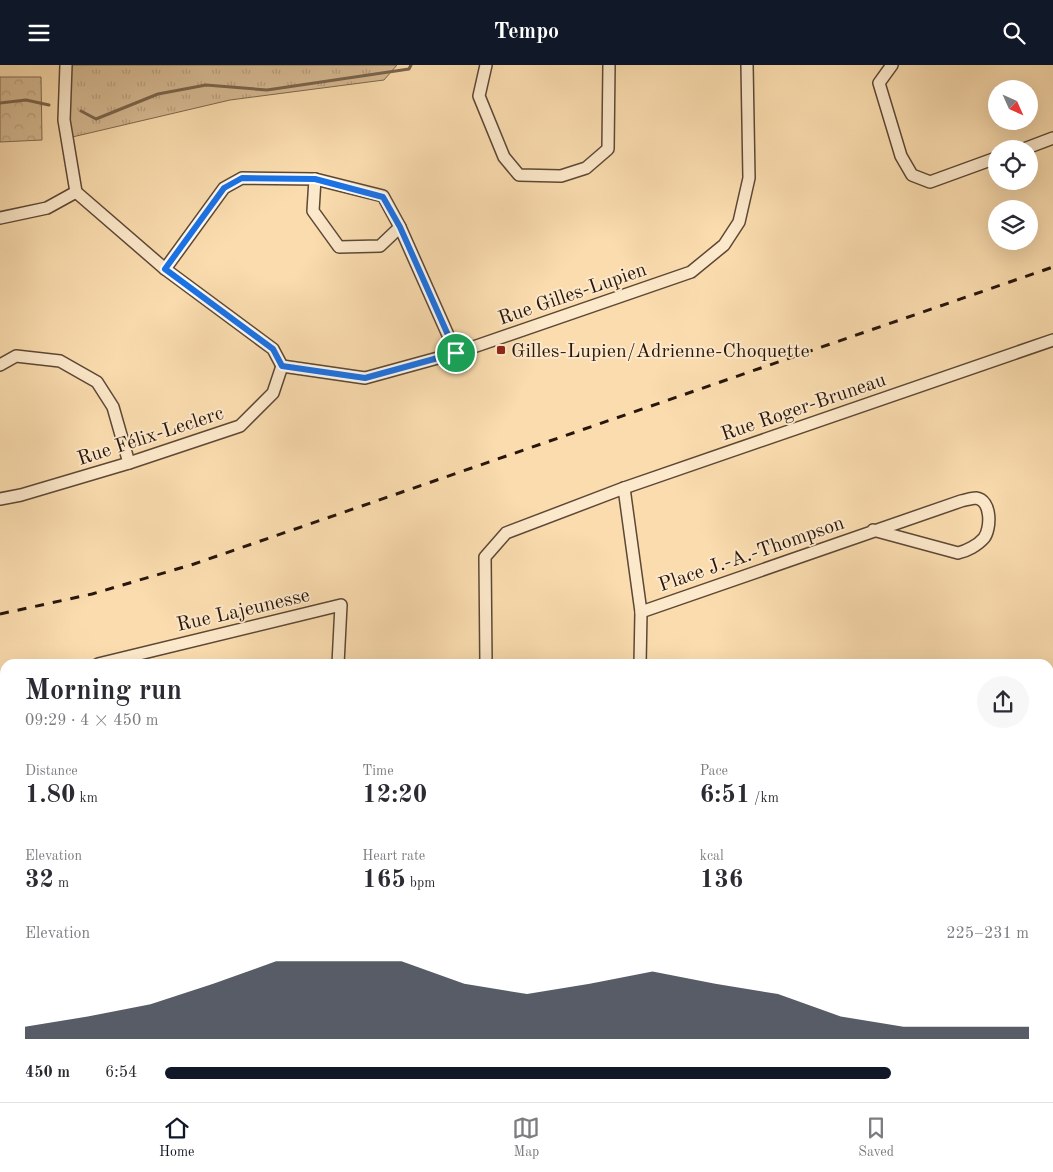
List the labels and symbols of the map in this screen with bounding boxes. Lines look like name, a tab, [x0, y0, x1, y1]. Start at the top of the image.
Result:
north arrow	[988, 80, 1038, 130]
street label: Rue Gilles-Lupien	[496, 260, 650, 330]
pin	[435, 332, 477, 374]
place label: Gilles-Lupien/Adrienne-Choquette	[511, 342, 810, 362]
marker: Gilles-Lupien/Adrienne-Choquette	[495, 344, 507, 356]
street label: Rue Roger-Bruneau	[719, 370, 889, 445]
street label: Rue Félix-Leclerc	[75, 404, 226, 470]
street label: Place J.-A.-Thompson	[656, 514, 847, 596]
street label: Rue Lajeunesse	[175, 586, 312, 636]

